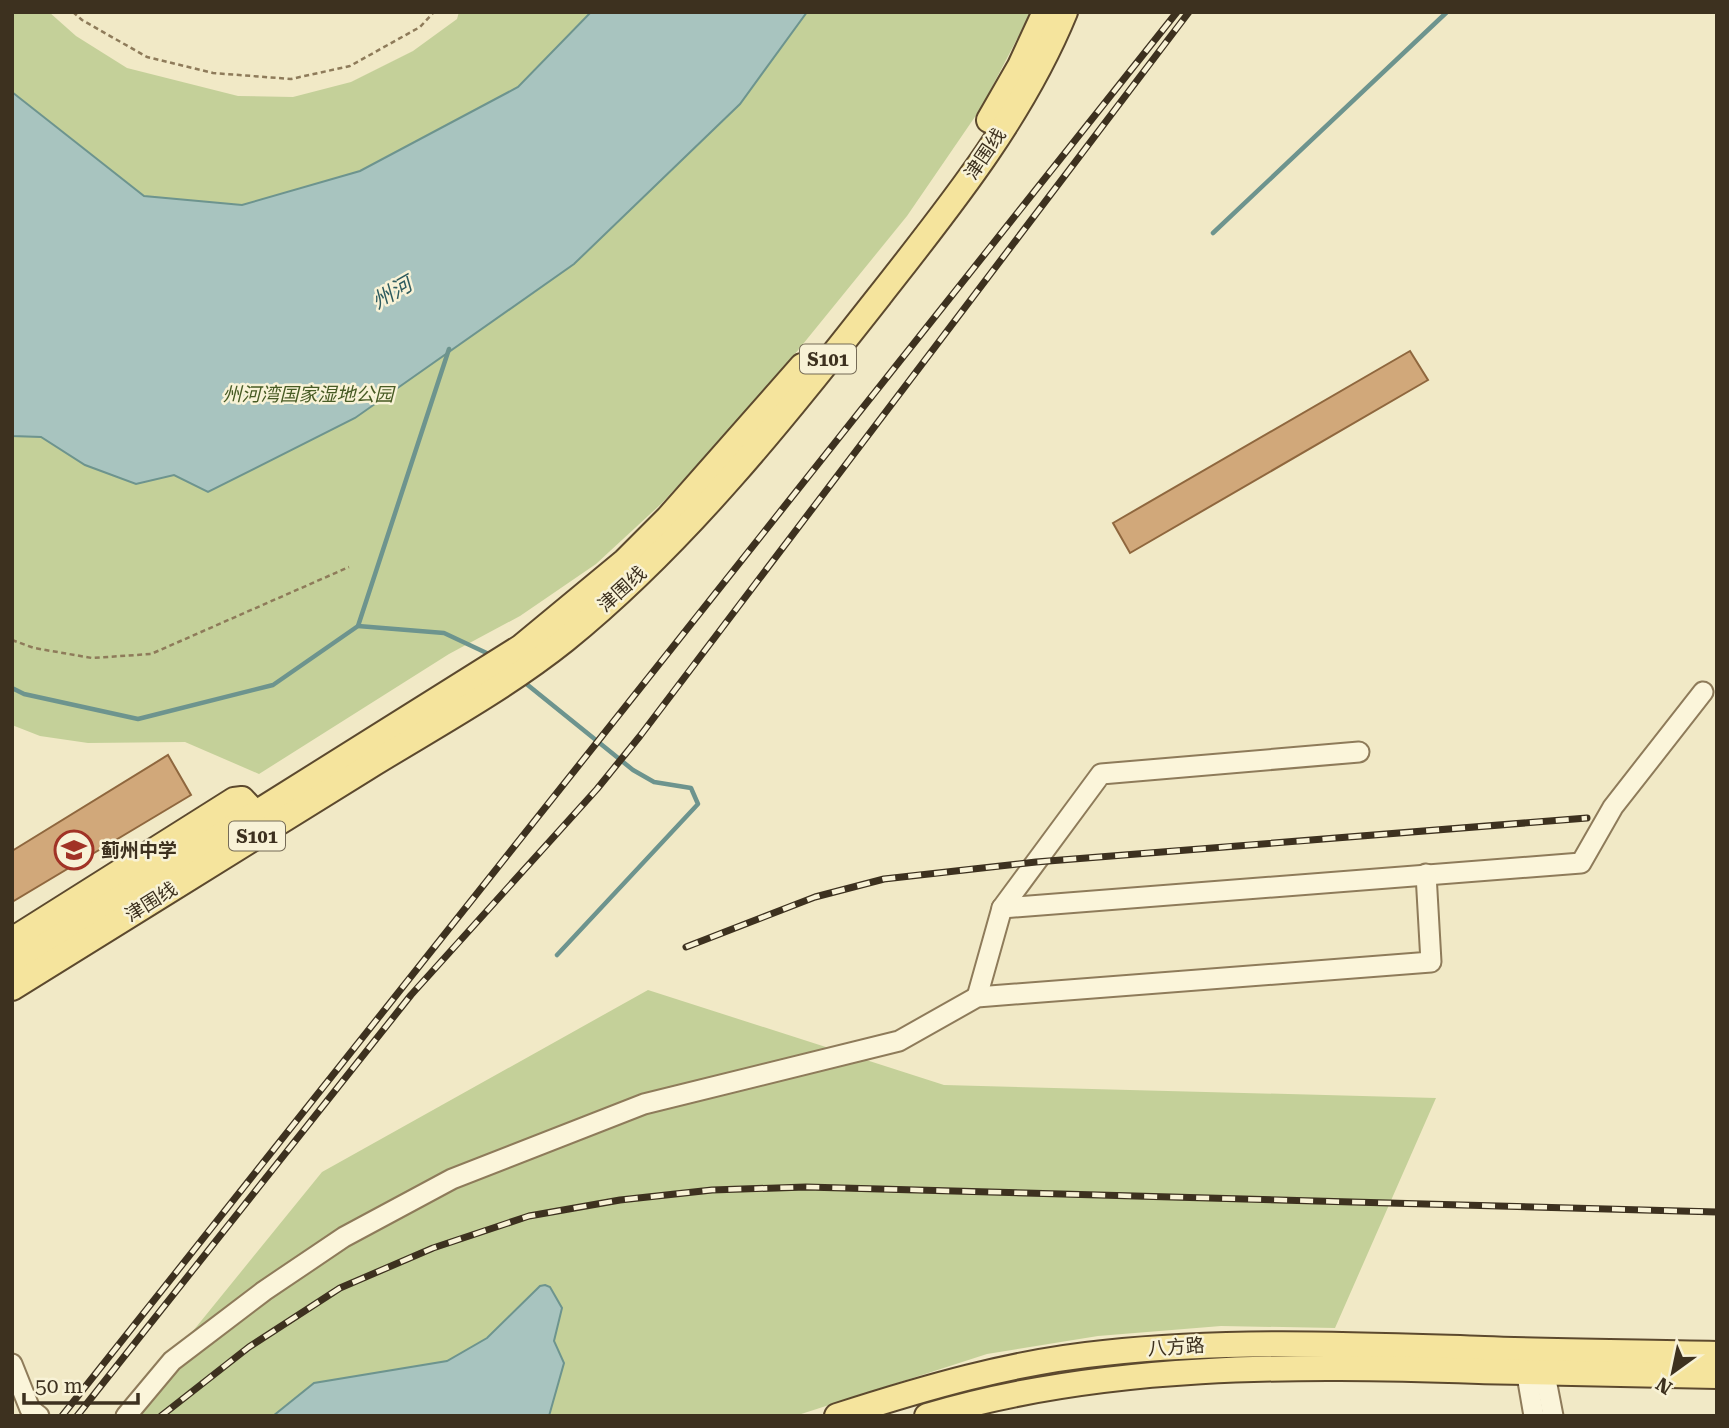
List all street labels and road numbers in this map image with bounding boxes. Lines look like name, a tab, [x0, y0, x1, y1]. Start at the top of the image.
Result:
street label: 津围线	[960, 124, 1010, 184]
road number: S101	[800, 344, 856, 374]
street label: 津围线	[593, 561, 651, 617]
road number: S101	[229, 822, 285, 850]
street label: 津围线	[121, 877, 181, 927]
street label: 八方路	[1147, 1334, 1205, 1360]

